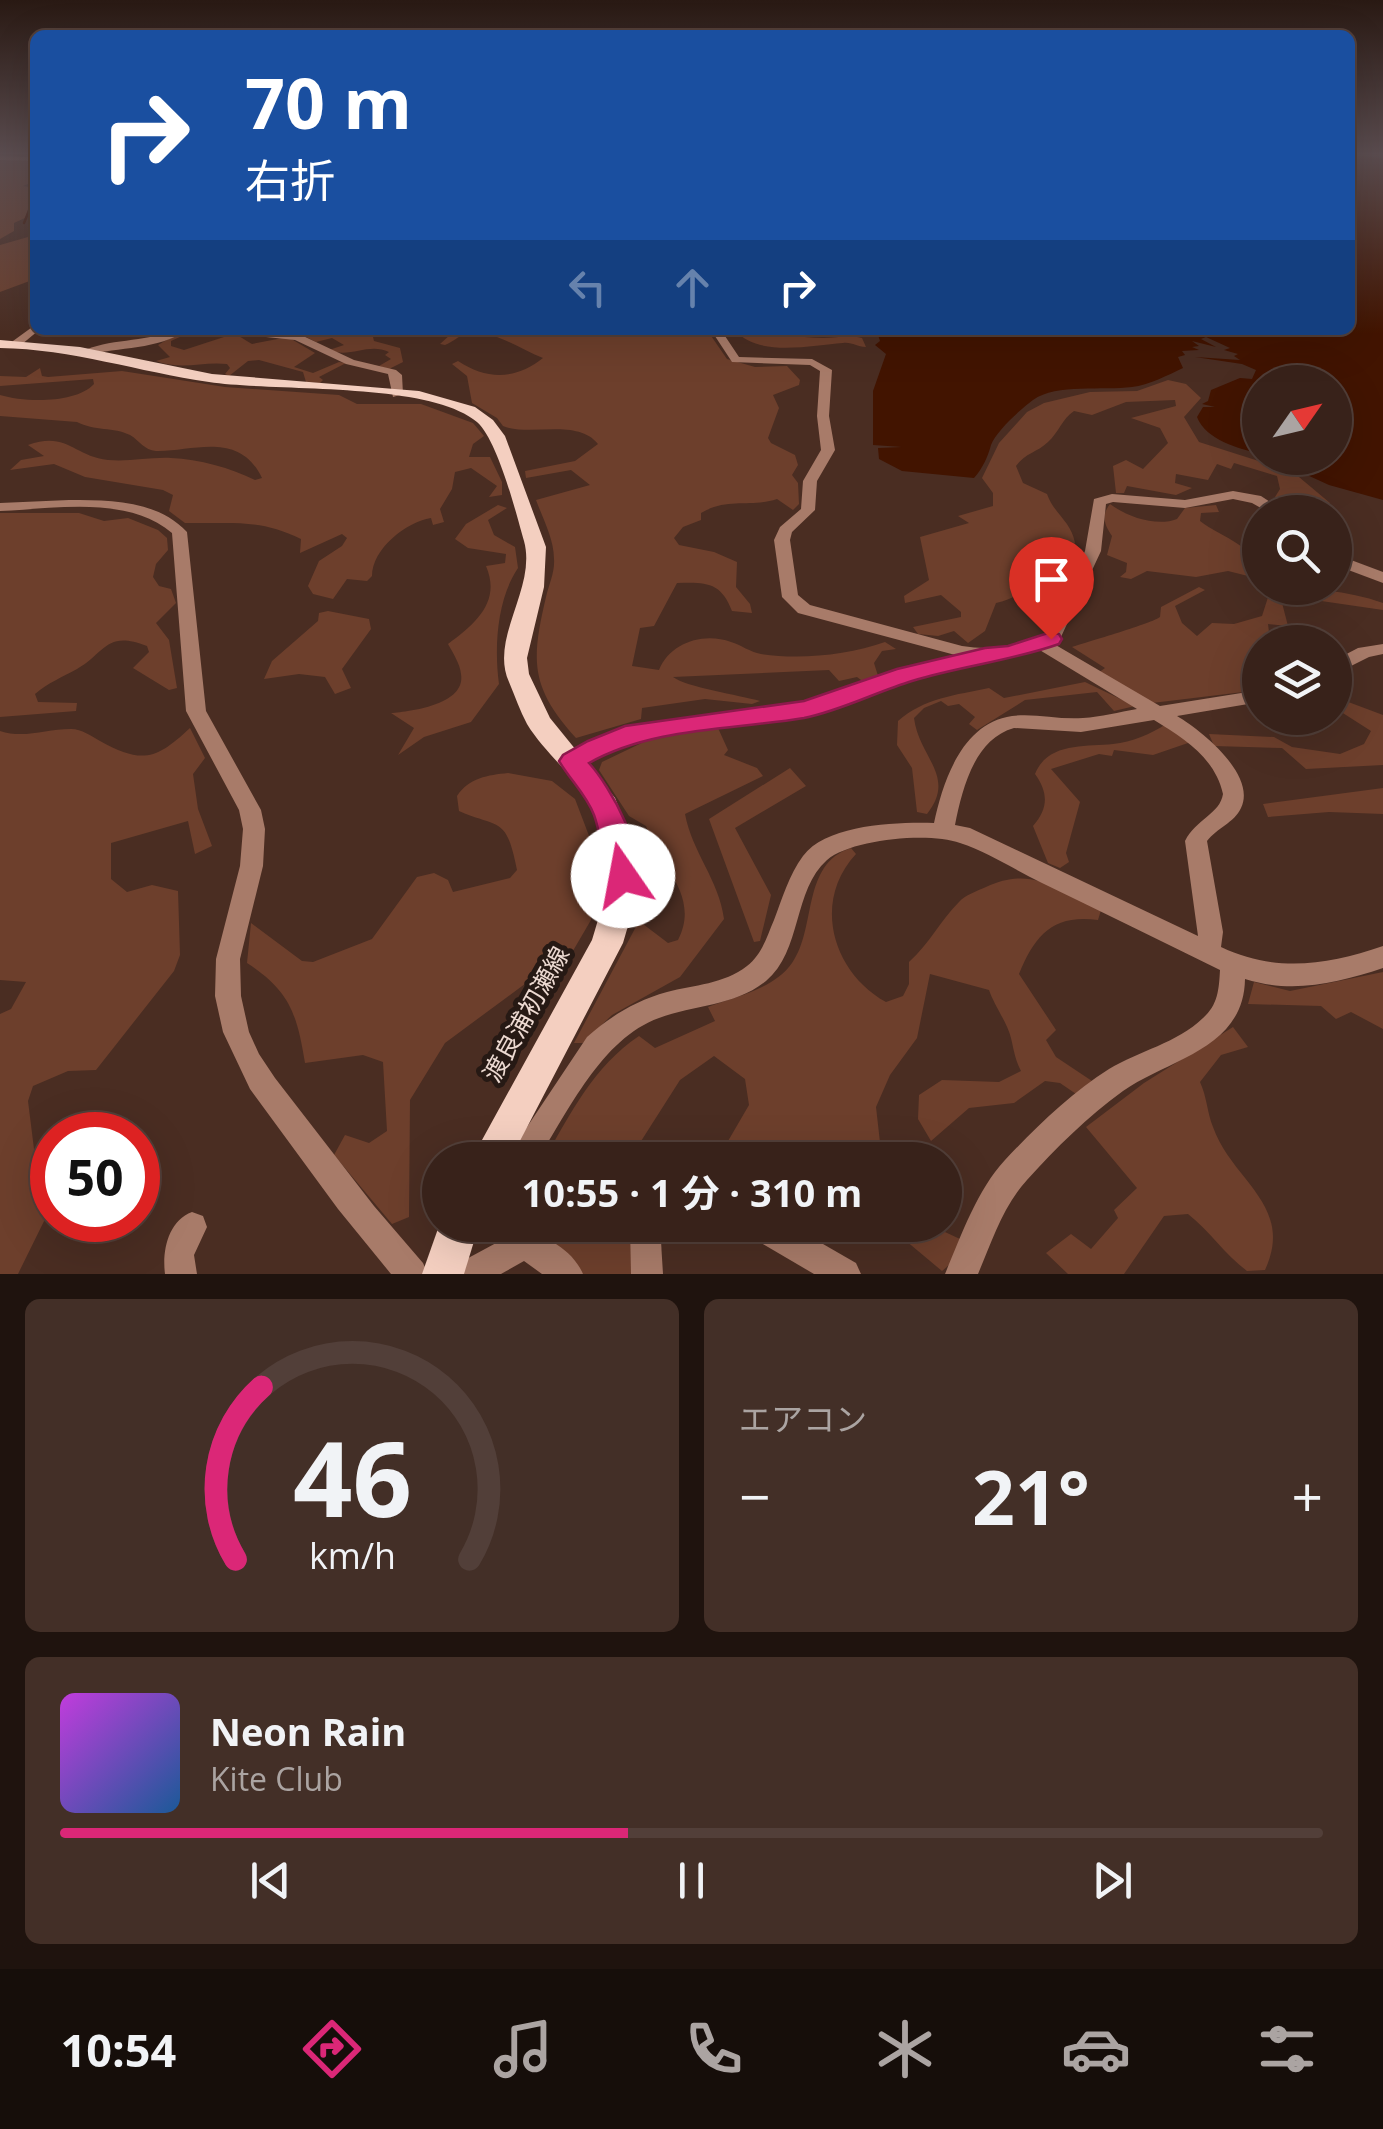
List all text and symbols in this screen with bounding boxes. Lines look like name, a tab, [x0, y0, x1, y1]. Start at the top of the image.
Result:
text: 70 m	[245, 54, 412, 150]
icon: right	[80, 70, 210, 200]
text: 右折	[245, 149, 335, 210]
icon: left	[560, 260, 615, 315]
icon: ahead	[665, 260, 720, 315]
icon: right	[770, 260, 825, 315]
north arrow	[1242, 365, 1352, 475]
map controls	[1242, 365, 1352, 735]
button: search	[1242, 495, 1352, 605]
pin	[1009, 537, 1094, 640]
icon: arrive	[1024, 552, 1079, 607]
button: layers	[1242, 625, 1352, 735]
position arrow	[571, 824, 675, 928]
street label: 渡良浦初瀬線	[474, 940, 576, 1087]
speed limit sign: 50	[30, 1112, 160, 1242]
text: 10:55 · 1 分 · 310 m	[522, 1166, 862, 1218]
text: エアコン	[739, 1397, 867, 1440]
text: 46	[293, 1406, 411, 1547]
text: 21°	[972, 1445, 1090, 1547]
text: −	[739, 1458, 770, 1533]
text: +	[1292, 1458, 1323, 1533]
text: km/h	[309, 1531, 395, 1579]
text: Neon Rain	[210, 1705, 406, 1757]
text: Kite Club	[210, 1757, 343, 1800]
icon: previous	[243, 1853, 298, 1908]
icon: pause	[664, 1853, 719, 1908]
icon: next	[1085, 1853, 1140, 1908]
icon: directions	[297, 2014, 367, 2084]
icon: music	[488, 2014, 558, 2084]
icon: phone	[679, 2014, 749, 2084]
icon: climate	[870, 2014, 940, 2084]
icon: car	[1061, 2014, 1131, 2084]
icon: filters	[1252, 2014, 1322, 2084]
text: 10:54	[61, 2019, 176, 2080]

